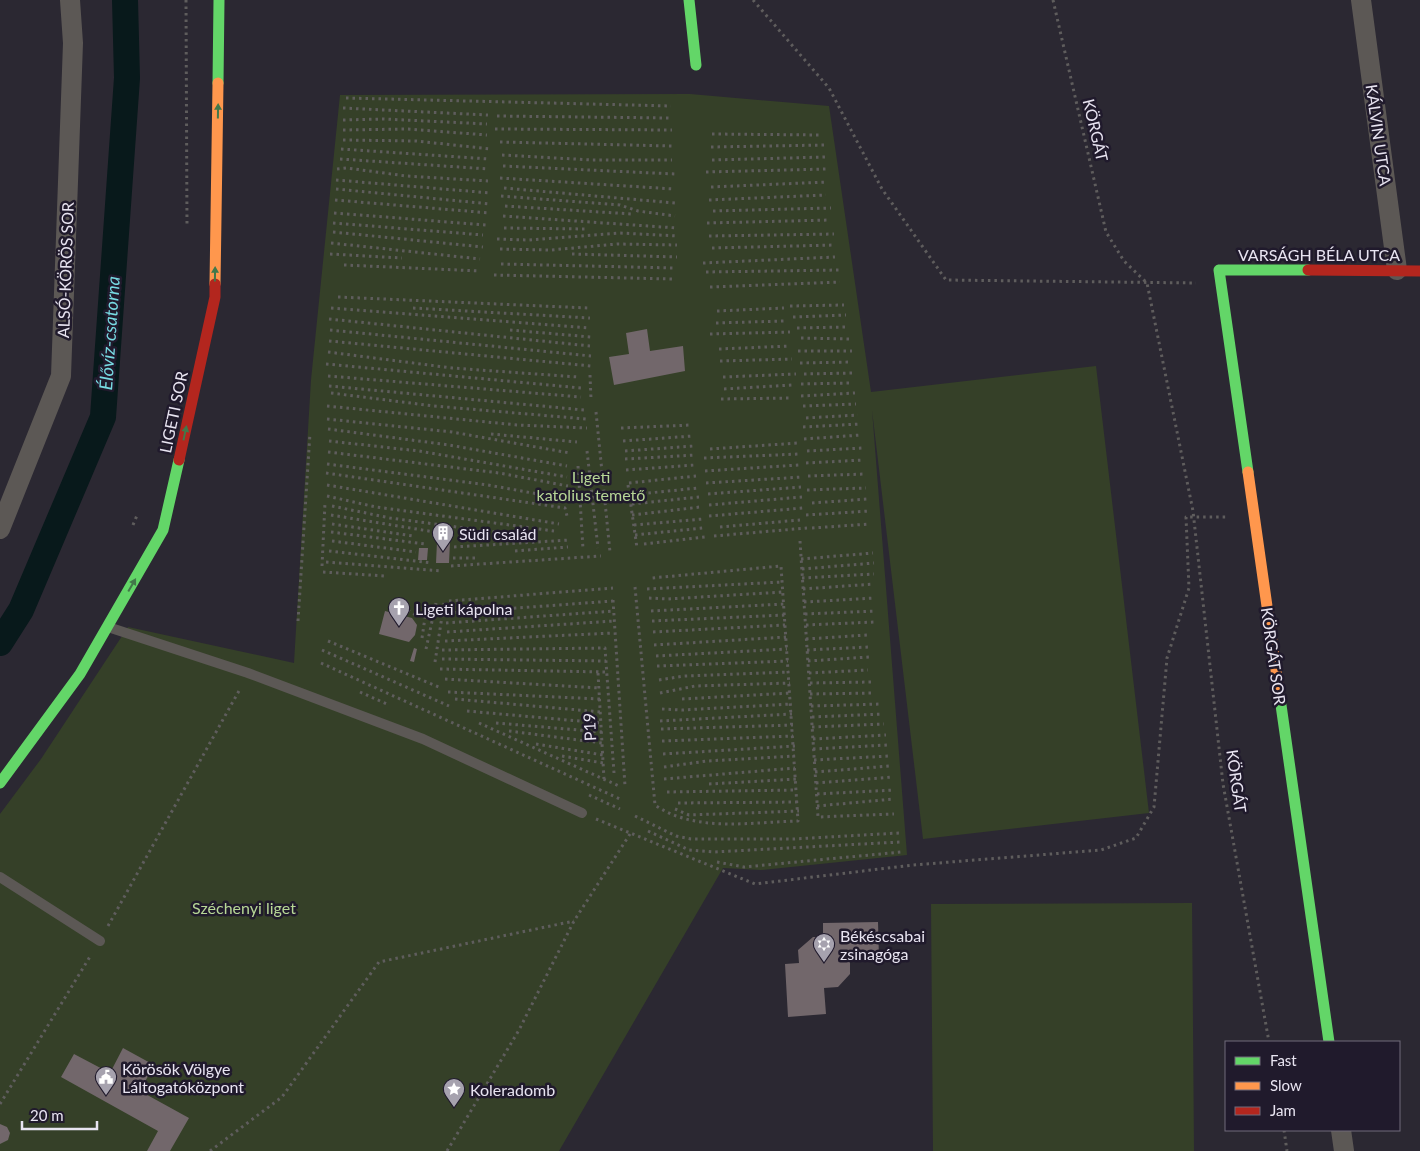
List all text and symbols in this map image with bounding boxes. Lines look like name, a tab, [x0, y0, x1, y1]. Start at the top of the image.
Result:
street label: KÁLVIN UTCA	[1362, 83, 1396, 187]
street label: KÖRGÁT	[1080, 97, 1113, 164]
one-way arrow	[214, 103, 222, 119]
street label: ALSÓ-KÖRÖS SOR	[53, 202, 77, 338]
street label: VARSÁGH BÉLA UTCA	[1238, 245, 1400, 264]
one-way arrow	[211, 266, 219, 282]
water label: Élővíz-csatorna	[94, 275, 124, 391]
street label: LIGETI SOR	[155, 369, 191, 455]
one-way arrow	[181, 426, 189, 441]
park label: Ligeti katolius temető	[537, 467, 645, 504]
building icon: Südi család	[431, 521, 455, 552]
place label: Südi család	[459, 524, 537, 543]
one-way arrow	[127, 578, 136, 591]
church icon: Ligeti kápolna	[387, 596, 411, 627]
place label: Ligeti kápolna	[415, 599, 512, 618]
street label: KÖRGÁT SOR	[1258, 606, 1290, 706]
street label: P19	[579, 712, 599, 742]
street label: KÖRGÁT	[1223, 748, 1251, 814]
park label: Széchenyi liget	[192, 898, 296, 917]
place label: Békéscsabai zsinagóga	[840, 926, 925, 963]
synagogue icon: Békéscsabai zsinagóga	[812, 932, 836, 963]
legend	[1225, 1041, 1400, 1131]
text: Fast	[1270, 1051, 1297, 1069]
place label: Körösök Völgye Láltogatóközpont	[122, 1059, 244, 1096]
public building icon: Körösök Völgye Láltogatóközpont	[94, 1065, 118, 1096]
text: Slow	[1270, 1076, 1302, 1094]
place icon: Koleradomb	[442, 1077, 466, 1108]
place label: Koleradomb	[470, 1080, 555, 1099]
scale bar	[22, 1098, 98, 1130]
text: Jam	[1270, 1101, 1296, 1119]
text: 20 m	[30, 1106, 64, 1124]

